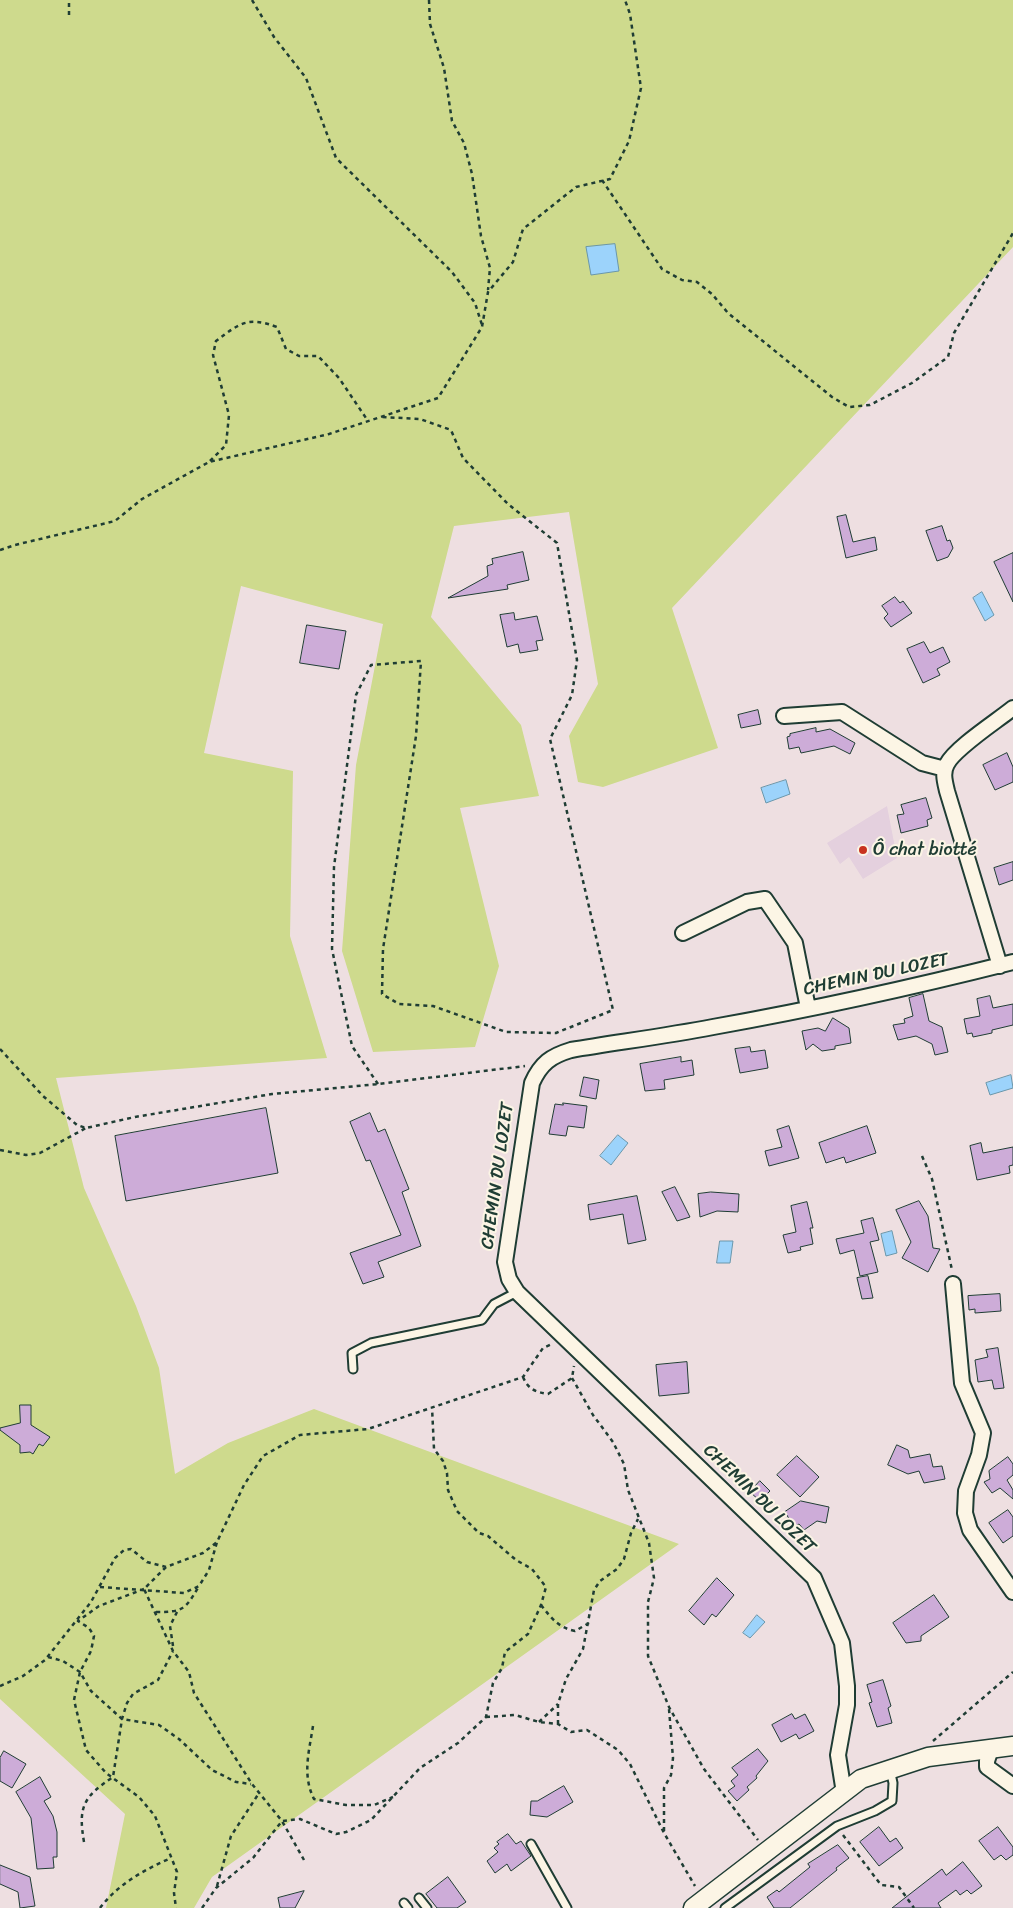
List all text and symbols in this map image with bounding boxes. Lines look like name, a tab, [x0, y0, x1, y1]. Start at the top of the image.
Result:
place label: Ô chat biotté	[873, 839, 977, 861]
marker: Ô chat biotté	[857, 844, 869, 856]
street label: CHEMIN DU LOZET	[801, 949, 951, 1001]
street label: CHEMIN DU LOZET	[477, 1101, 519, 1251]
street label: CHEMIN DU LOZET	[698, 1440, 820, 1558]

